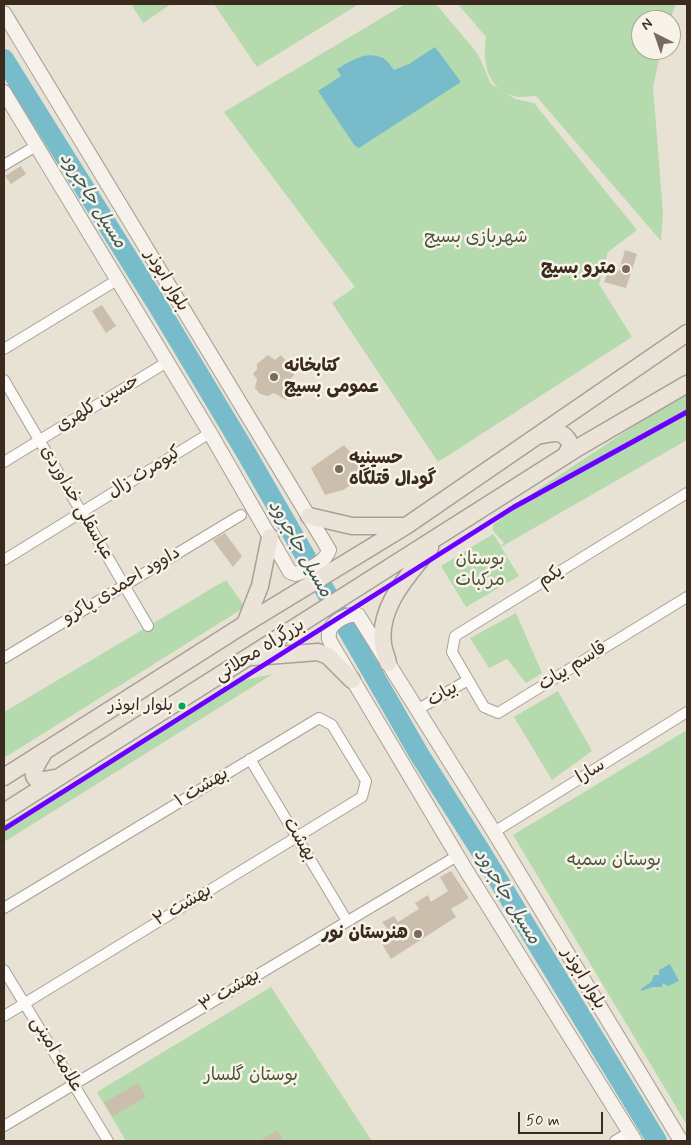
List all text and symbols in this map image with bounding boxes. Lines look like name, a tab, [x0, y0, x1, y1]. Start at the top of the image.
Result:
north arrow	[631, 10, 681, 60]
text: N	[637, 15, 656, 34]
water label: مسیل جاجرود	[54, 149, 130, 253]
park label: شهربازی بسیج	[424, 227, 528, 249]
street label: بلوار ابوذر	[139, 246, 193, 316]
place label: مترو بسیج	[541, 258, 616, 280]
marker: مترو بسیج	[620, 263, 632, 275]
place label: کتابخانه عمومی بسیج	[284, 356, 380, 398]
street label: حسین کلهری	[52, 371, 144, 437]
marker: کتابخانه عمومی بسیج	[268, 371, 280, 383]
street label: عباسقلی خداوردی	[35, 442, 117, 564]
street label: کیومرث زال	[104, 442, 186, 504]
place label: حسینیه گودال قتلگاه	[349, 448, 436, 490]
marker: حسینیه گودال قتلگاه	[333, 463, 345, 475]
water label: مسیل جاجرود	[262, 496, 336, 602]
street label: داوود احمدی پاکرو	[59, 542, 185, 630]
park label: بوستان مرکبات	[455, 549, 505, 592]
street label: یکم	[534, 561, 568, 593]
street label: بزرگراه محلاتی	[211, 615, 309, 687]
street label: قاسم بیات	[535, 638, 611, 696]
street label: بیات	[424, 678, 462, 712]
place label: بلوار ابوذر	[108, 696, 173, 716]
marker: بلوار ابوذر	[177, 701, 187, 711]
street label: سارا	[572, 755, 610, 789]
street label: بهشت ۱	[171, 764, 233, 812]
street label: بهشت	[278, 814, 320, 866]
water label: مسیل جاجرود	[468, 845, 544, 949]
park label: بوستان سمیه	[567, 850, 661, 872]
street label: بهشت ۲	[150, 880, 216, 932]
place label: هنرستان نور	[322, 923, 408, 945]
marker: هنرستان نور	[412, 928, 424, 940]
street label: بلوار ابوذر	[556, 944, 610, 1014]
street label: بهشت ۳	[196, 964, 264, 1018]
street label: علامه امینی	[25, 1013, 87, 1097]
park label: بوستان گلسار	[204, 1065, 298, 1087]
scale bar	[521, 1102, 606, 1134]
text: 50 m	[526, 1111, 560, 1131]

